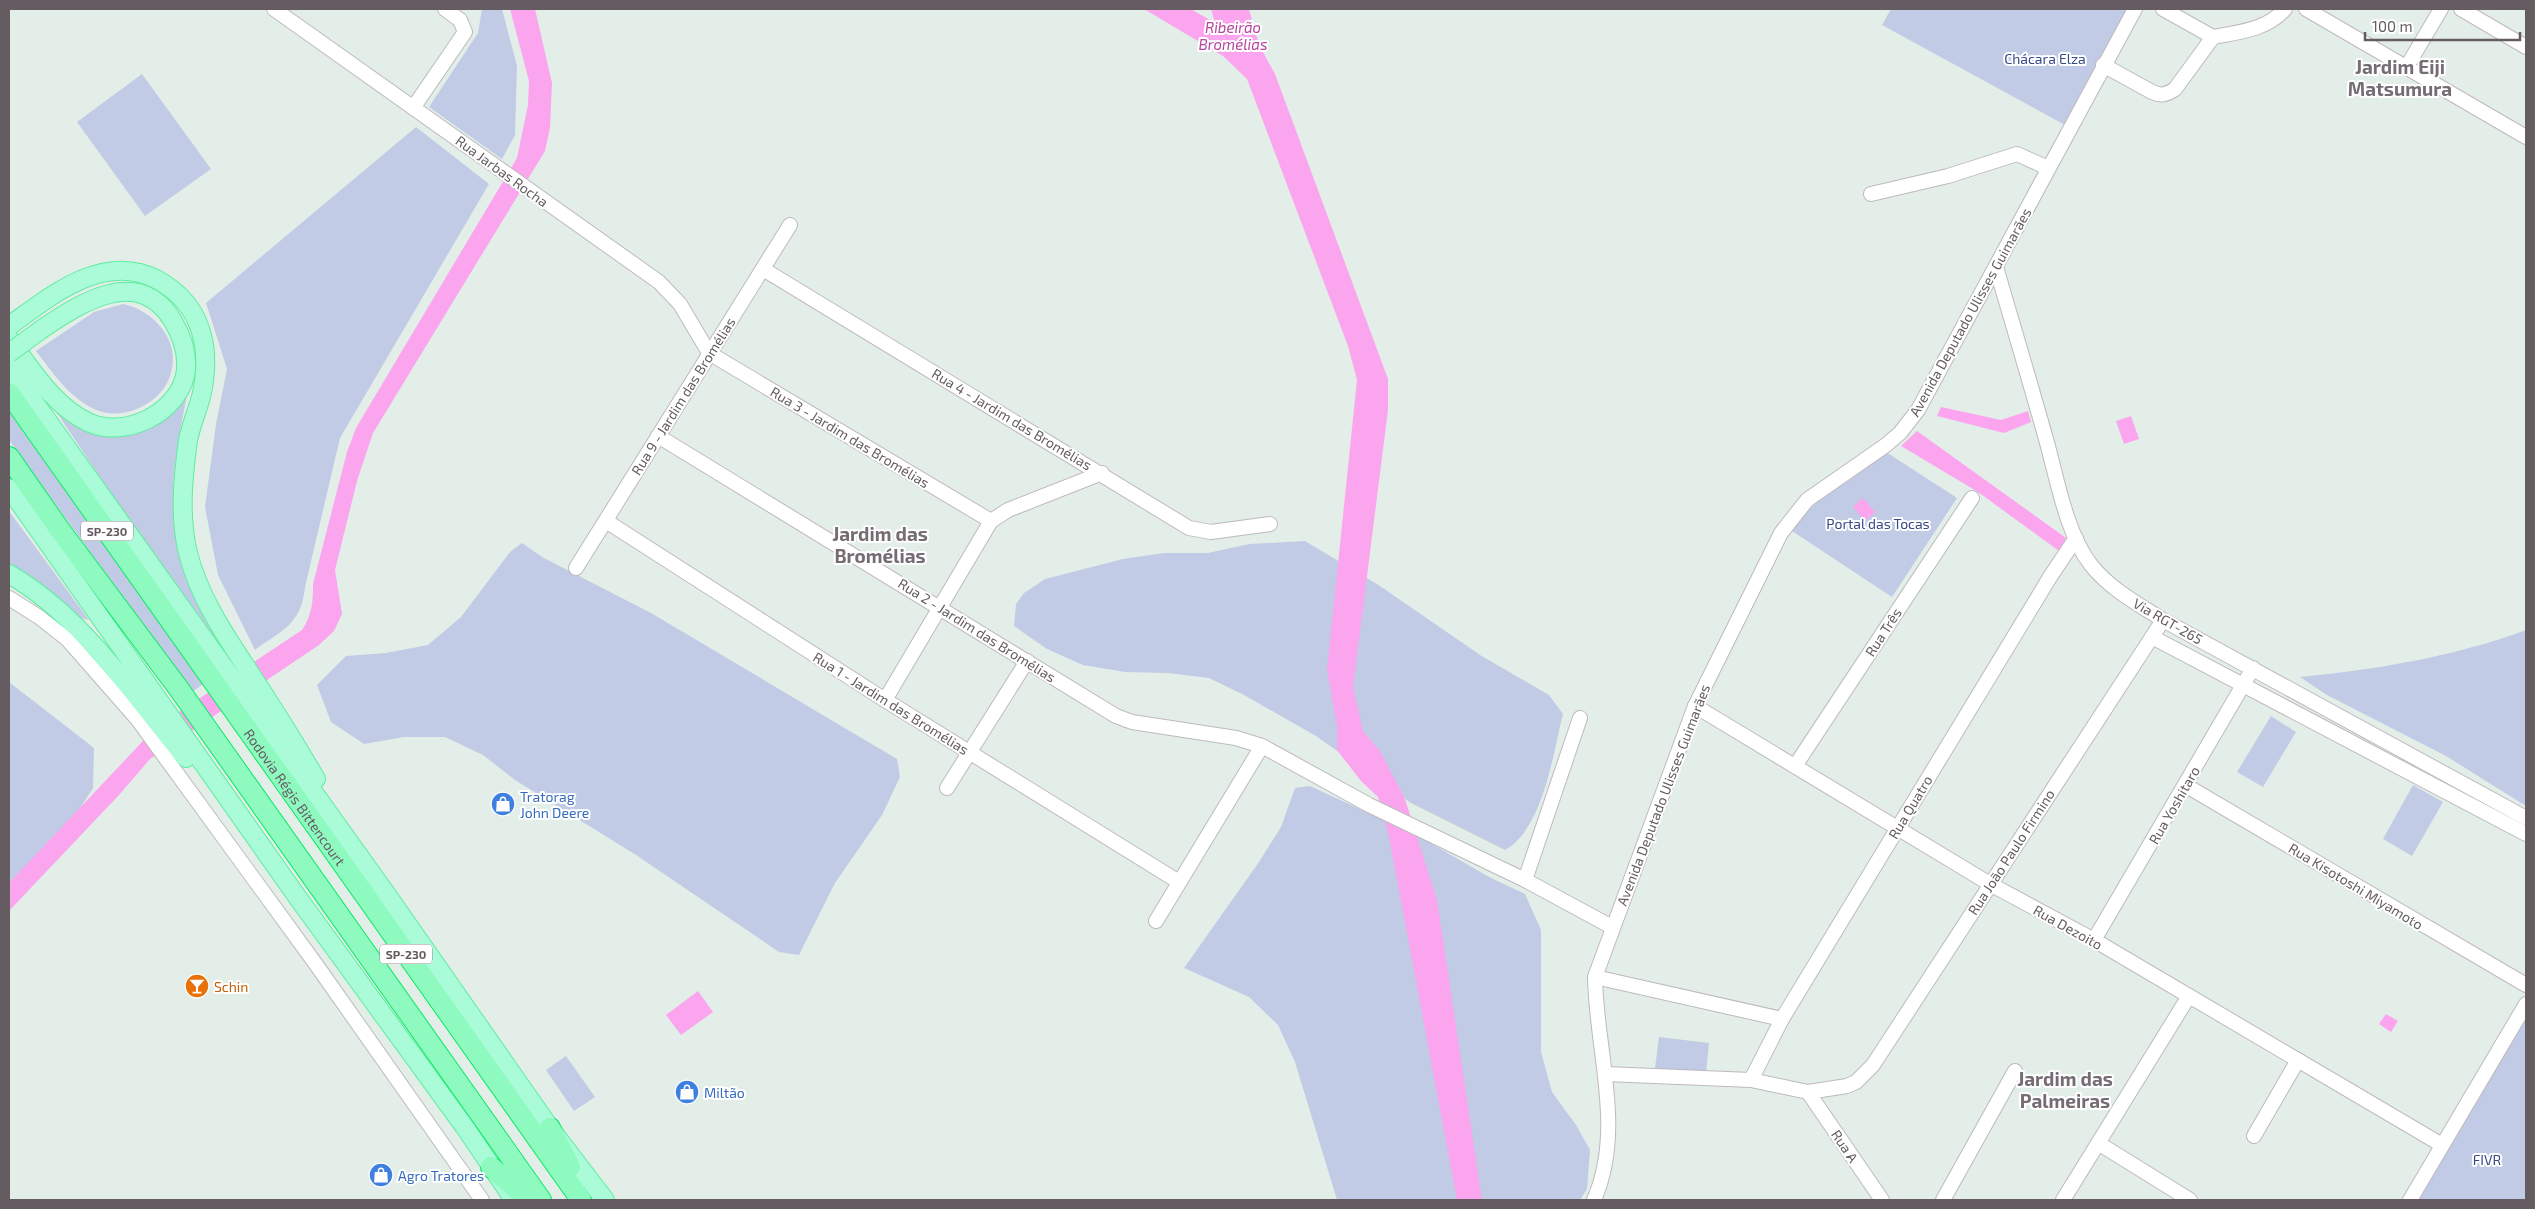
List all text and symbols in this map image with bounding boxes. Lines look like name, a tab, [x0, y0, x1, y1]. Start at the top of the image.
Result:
scale bar	[2365, 10, 2520, 42]
text: 100 m	[2372, 17, 2413, 35]
water label: Ribeirão Bromélias	[1199, 18, 1268, 53]
park label: Chácara Elza	[2004, 50, 2086, 67]
district label: Jardim Eiji Matsumura	[2348, 55, 2452, 100]
street label: Rua Jarbas Rocha	[452, 132, 552, 210]
street label: Avenida Deputado Ulisses Guimarães	[1905, 205, 2035, 419]
street label: Rua 9 - Jardim das Bromélias	[627, 314, 739, 478]
street label: Rua 4 - Jardim das Bromélias	[929, 365, 1095, 473]
street label: Rua 3 - Jardim das Bromélias	[767, 383, 933, 491]
park label: Portal das Tocas	[1826, 515, 1930, 532]
road number: SP-230	[81, 522, 133, 540]
district label: Jardim das Bromélias	[832, 522, 928, 567]
street label: Rua 2 - Jardim das Bromélias	[895, 574, 1059, 686]
street label: Via RGT-265	[2130, 594, 2206, 648]
street label: Rua Três	[1861, 605, 1905, 659]
street label: Rua 1 - Jardim das Bromélias	[810, 648, 972, 758]
street label: Avenida Deputado Ulisses Guimarães	[1613, 682, 1713, 908]
street label: Rodovia Régis Bittencourt	[241, 725, 350, 869]
street label: Rua Yoshitaro	[2145, 763, 2203, 847]
street label: Rua Quatro	[1884, 772, 1936, 842]
street label: Rua João Paulo Firmino	[1964, 786, 2058, 918]
place label: Tratorag John Deere	[520, 788, 589, 821]
shop icon: Tratorag John Deere	[490, 791, 516, 817]
street label: Rua Kisotoshi Miyamoto	[2286, 839, 2426, 933]
street label: Rua Dezoito	[2031, 901, 2105, 953]
road number: SP-230	[380, 944, 432, 964]
bar icon: Schin	[184, 973, 210, 999]
place label: Schin	[214, 978, 248, 995]
district label: Jardim das Palmeiras	[2017, 1067, 2113, 1112]
shop icon: Miltão	[674, 1079, 700, 1105]
place label: Miltão	[704, 1084, 745, 1101]
street label: Rua A	[1828, 1126, 1862, 1166]
park label: FIVR	[2473, 1151, 2502, 1168]
shop icon: Agro Tratores	[368, 1162, 394, 1188]
place label: Agro Tratores	[398, 1167, 484, 1184]

